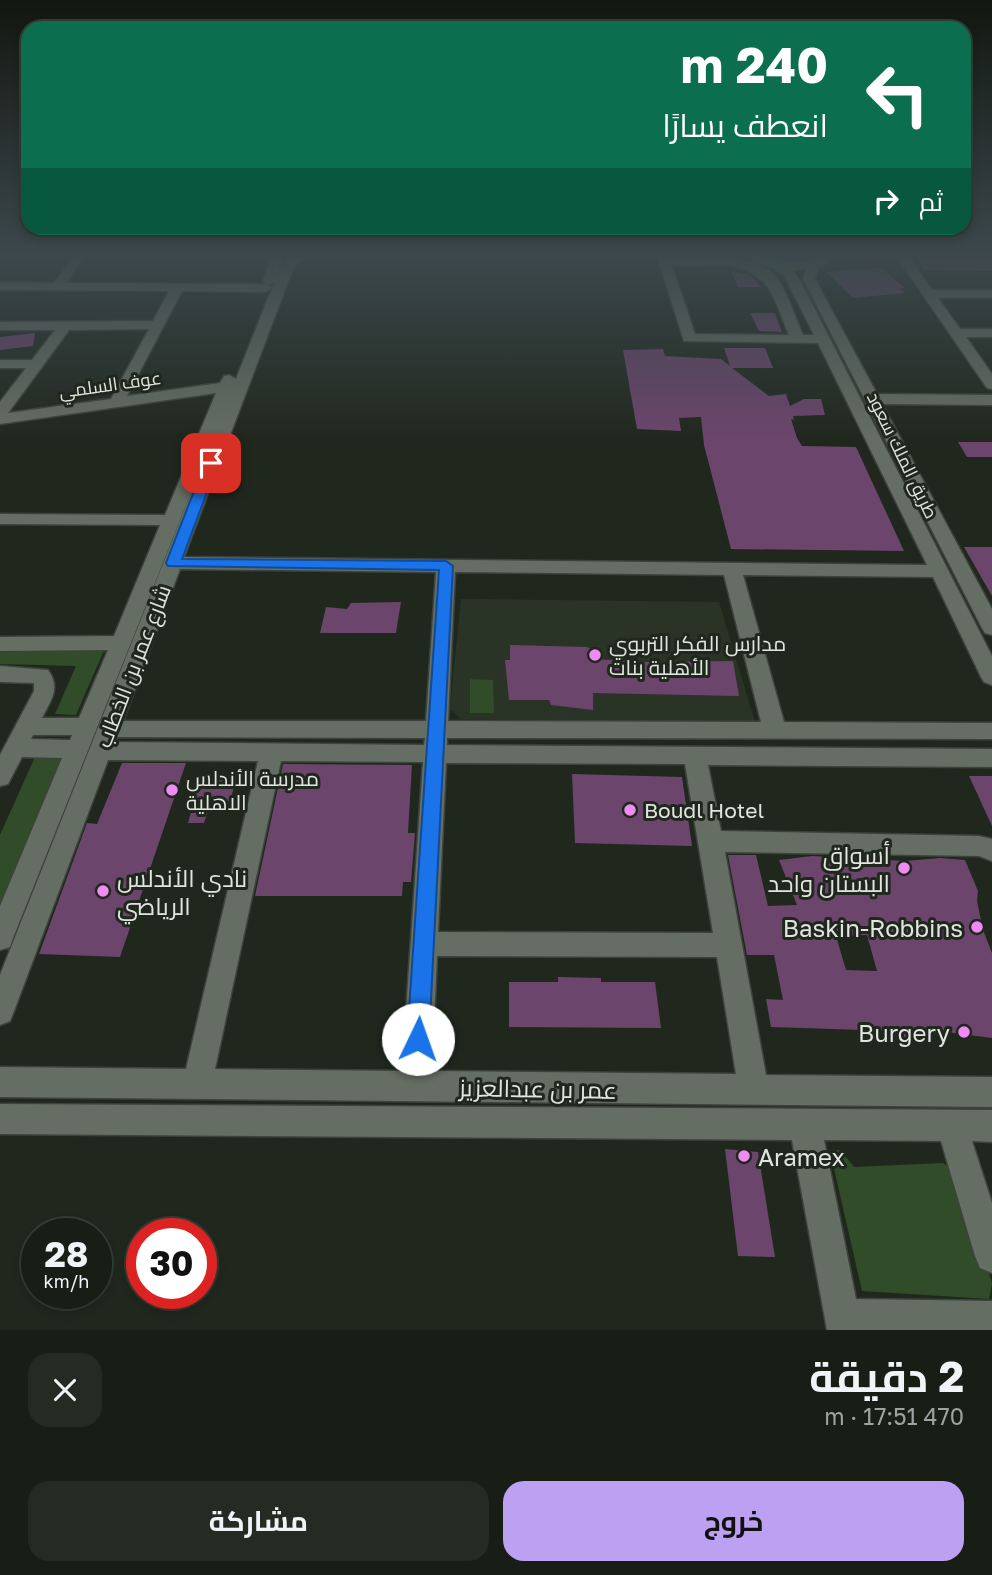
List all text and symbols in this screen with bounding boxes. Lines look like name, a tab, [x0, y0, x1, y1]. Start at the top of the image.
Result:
text: 240 m	[680, 35, 828, 94]
icon: left	[852, 49, 943, 140]
text: انعطف يسارًا	[662, 106, 828, 144]
icon: right	[867, 182, 905, 220]
text: ثم	[919, 186, 943, 217]
street label: عوف السلمي	[57, 366, 163, 406]
street label: طريق الملك سعود	[861, 388, 943, 523]
pin	[181, 433, 241, 493]
icon: arrive	[192, 444, 230, 482]
street label: شارع عمر بن الخطاب	[90, 581, 178, 752]
place label: مدارس الفكر التربوي الأهلية بنات	[609, 630, 786, 680]
marker: مدارس الفكر التربوي الأهلية بنات	[587, 647, 603, 663]
place label: مدرسة الأندلس الاهلية	[186, 765, 319, 815]
marker: مدرسة الأندلس الاهلية	[164, 782, 180, 798]
place label: Boudl Hotel	[644, 797, 764, 823]
marker: Boudl Hotel	[622, 802, 638, 818]
place label: أسواق البستان واحد	[767, 840, 890, 898]
marker: أسواق البستان واحد	[896, 860, 912, 876]
place label: نادي الأندلس الرياضي	[117, 863, 247, 925]
marker: نادي الأندلس الرياضي	[95, 883, 111, 899]
place label: Baskin-Robbins	[783, 913, 963, 942]
marker: Baskin-Robbins	[969, 919, 985, 935]
position arrow	[381, 1002, 455, 1076]
place label: Burgery	[858, 1018, 950, 1047]
marker: Burgery	[956, 1024, 972, 1040]
street label: عمر بن عبدالعزيز	[457, 1072, 617, 1105]
place label: Aramex	[758, 1142, 845, 1171]
marker: Aramex	[736, 1148, 752, 1164]
speed limit sign: 30	[126, 1218, 217, 1309]
text: 28	[45, 1233, 88, 1275]
text: km/h	[44, 1270, 89, 1292]
text: 2 دقيقة	[809, 1351, 964, 1401]
button: close	[28, 1353, 102, 1427]
text: 470 m · 17:51	[824, 1402, 964, 1430]
button: مشاركة	[28, 1481, 489, 1561]
button: خروج	[503, 1481, 964, 1561]

